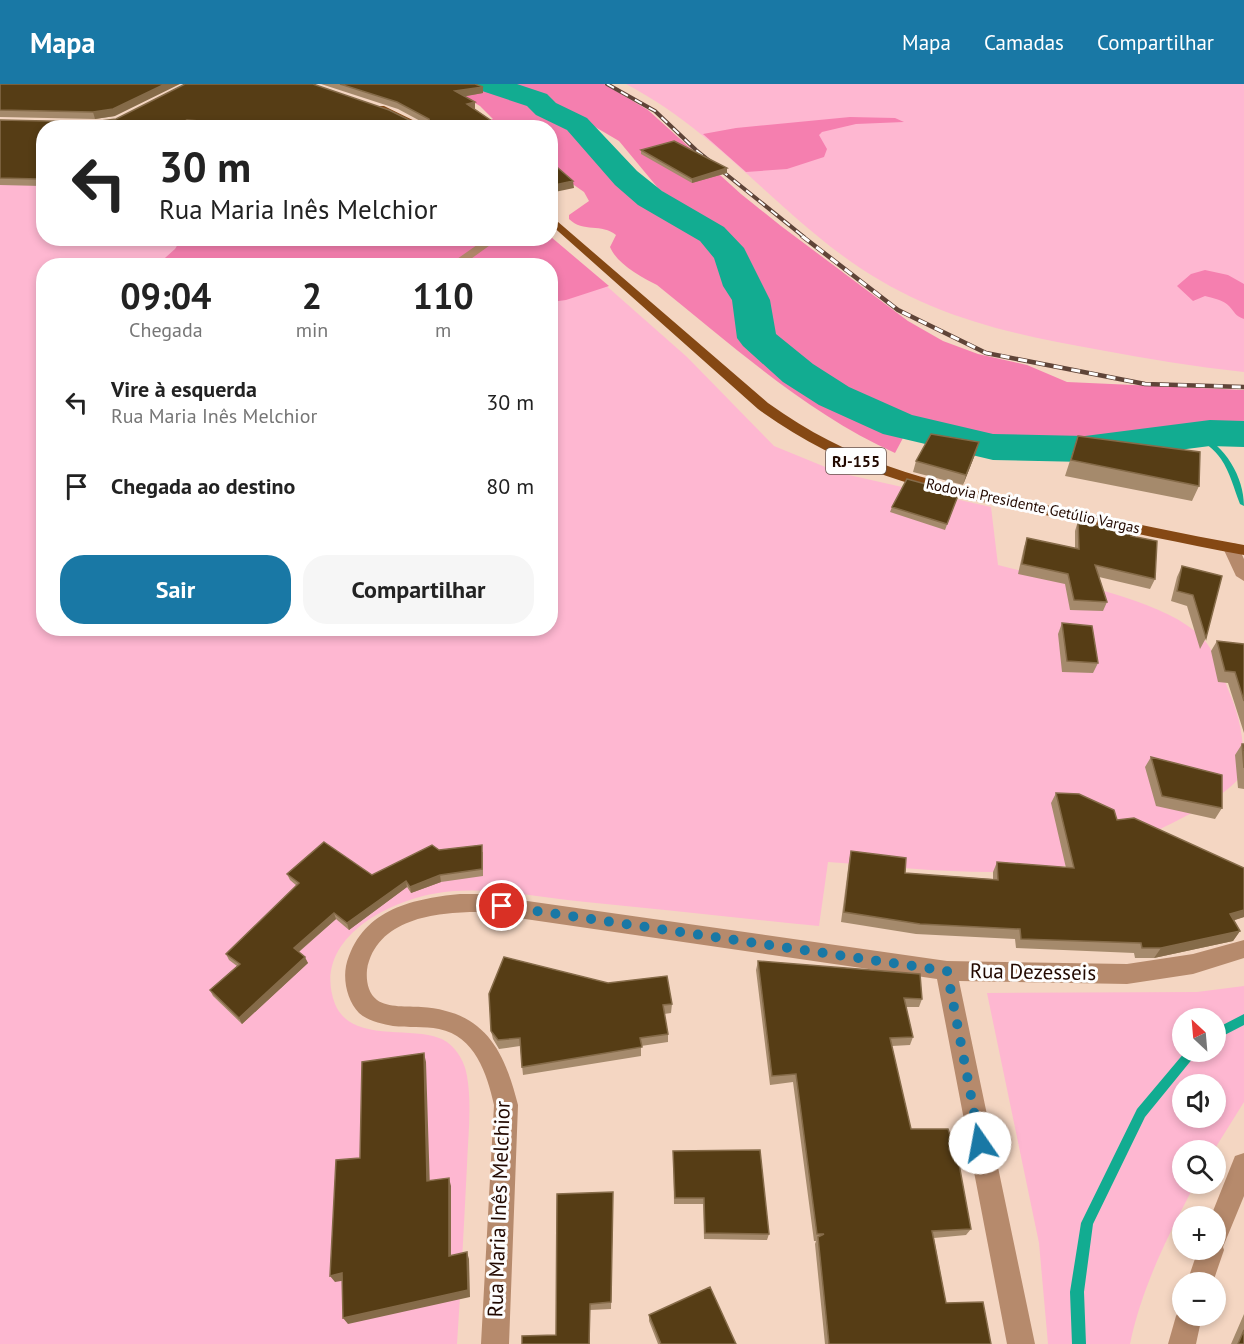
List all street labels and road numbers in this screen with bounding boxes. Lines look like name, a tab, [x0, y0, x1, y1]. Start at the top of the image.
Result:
road number: RJ-155	[826, 448, 886, 474]
street label: Rodovia Presidente Getúlio Vargas	[924, 474, 1142, 537]
street label: Rua Dezesseis	[970, 957, 1096, 986]
street label: Rua Maria Inês Melchior	[481, 1100, 516, 1318]

